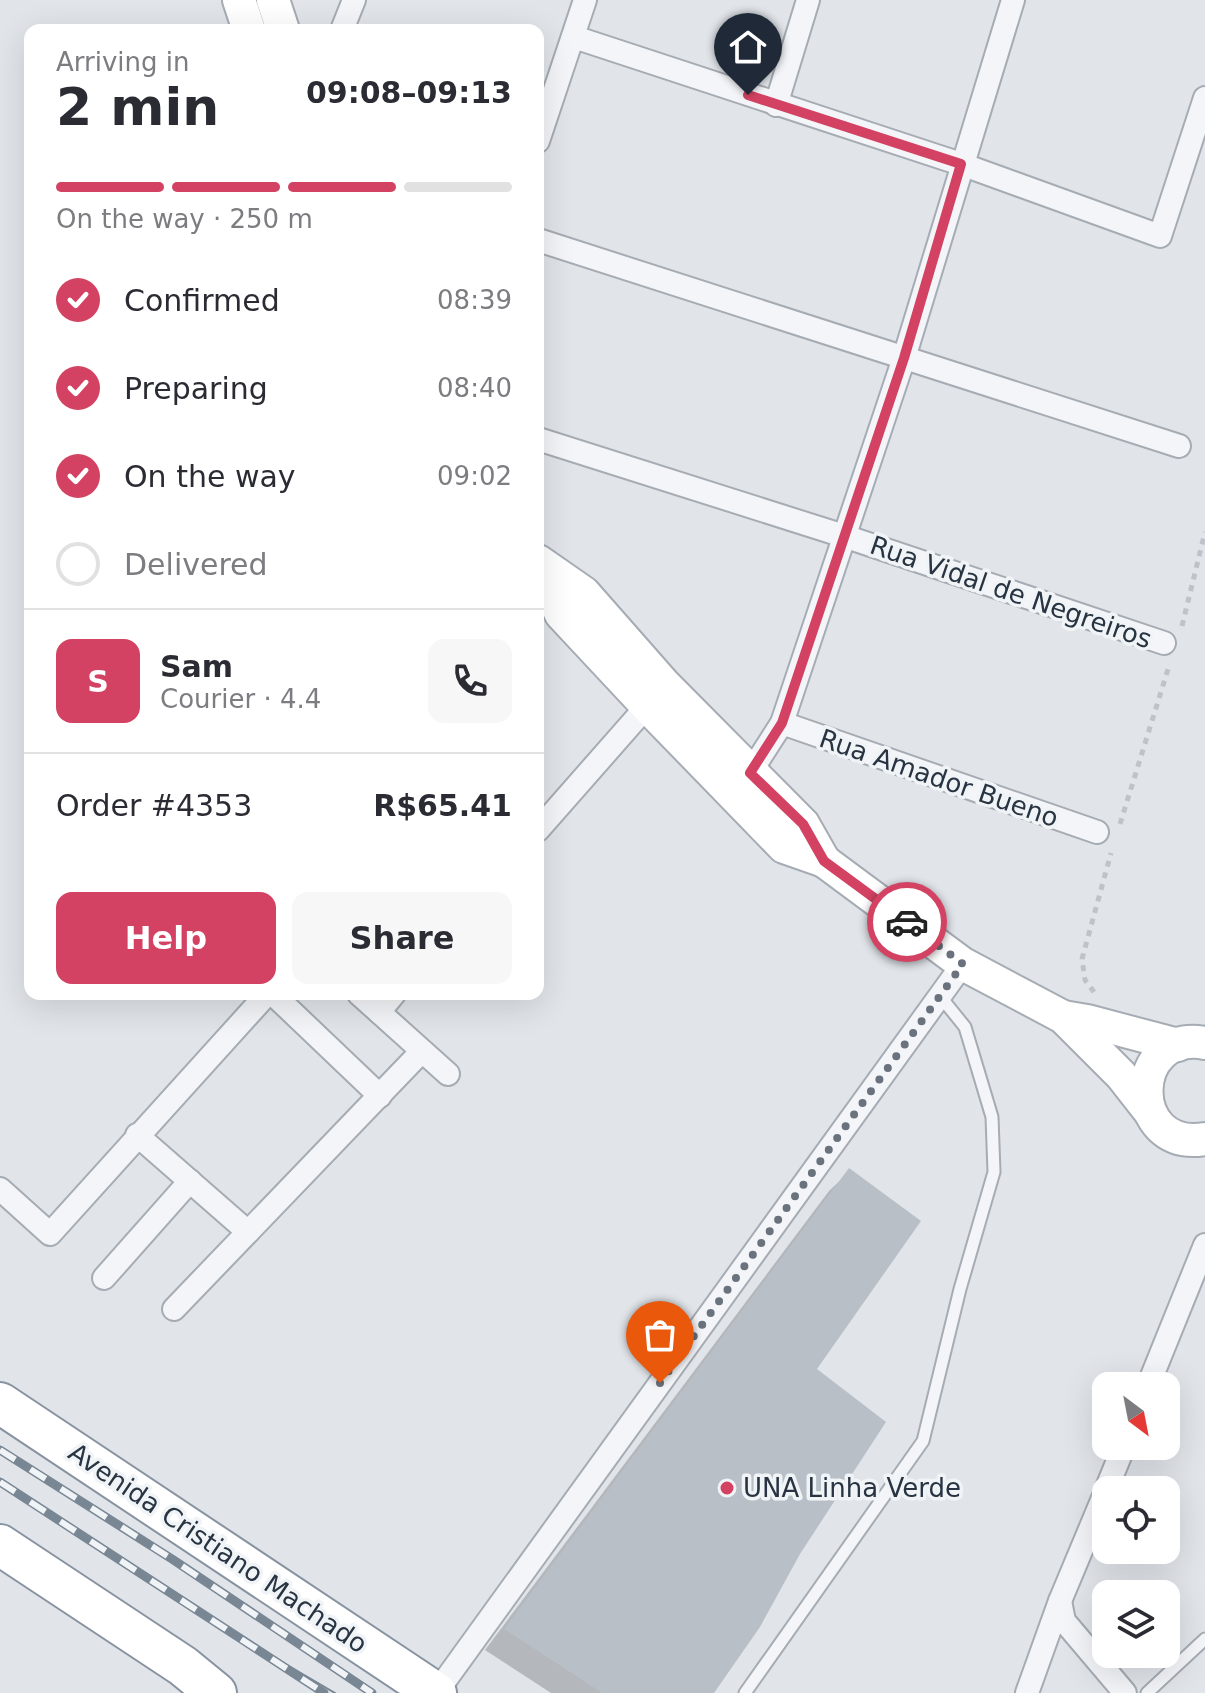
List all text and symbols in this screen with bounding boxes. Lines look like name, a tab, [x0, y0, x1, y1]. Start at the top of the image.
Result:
pin	[714, 13, 782, 95]
icon: home	[726, 25, 770, 69]
text: Arriving in	[56, 47, 190, 77]
text: 09:08–09:13	[306, 75, 512, 110]
text: 2 min	[56, 77, 219, 137]
text: On the way · 250 m	[56, 204, 313, 234]
icon: check	[56, 278, 100, 322]
text: Confirmed	[124, 283, 280, 318]
text: 08:39	[437, 285, 512, 315]
icon: check	[56, 366, 100, 410]
text: Preparing	[124, 371, 268, 406]
text: 08:40	[437, 373, 512, 403]
icon: check	[56, 454, 100, 498]
text: On the way	[124, 459, 296, 494]
text: 09:02	[437, 461, 512, 491]
street label: Rua Vidal de Negreiros	[866, 530, 1156, 654]
text: Delivered	[124, 547, 268, 582]
button: phone	[428, 639, 512, 723]
text: Sam	[160, 649, 233, 684]
text: S	[87, 664, 109, 699]
text: Courier · 4.4	[160, 684, 321, 714]
street label: Rua Amador Bueno	[816, 723, 1062, 833]
text: Order #4353	[56, 788, 252, 823]
text: R$65.41	[373, 788, 512, 823]
courier	[867, 882, 947, 962]
button: Help	[56, 892, 276, 984]
button: Share	[292, 892, 512, 984]
icon: car	[885, 900, 929, 944]
pin	[626, 1301, 694, 1383]
icon: bag	[638, 1313, 682, 1357]
north arrow	[1092, 1372, 1180, 1460]
map controls	[1092, 1372, 1180, 1668]
street label: Avenida Cristiano Machado	[63, 1437, 373, 1659]
place label: UNA Linha Verde	[743, 1473, 961, 1503]
button: locate	[1092, 1476, 1180, 1564]
marker: UNA Linha Verde	[718, 1479, 736, 1497]
button: layers	[1092, 1580, 1180, 1668]

